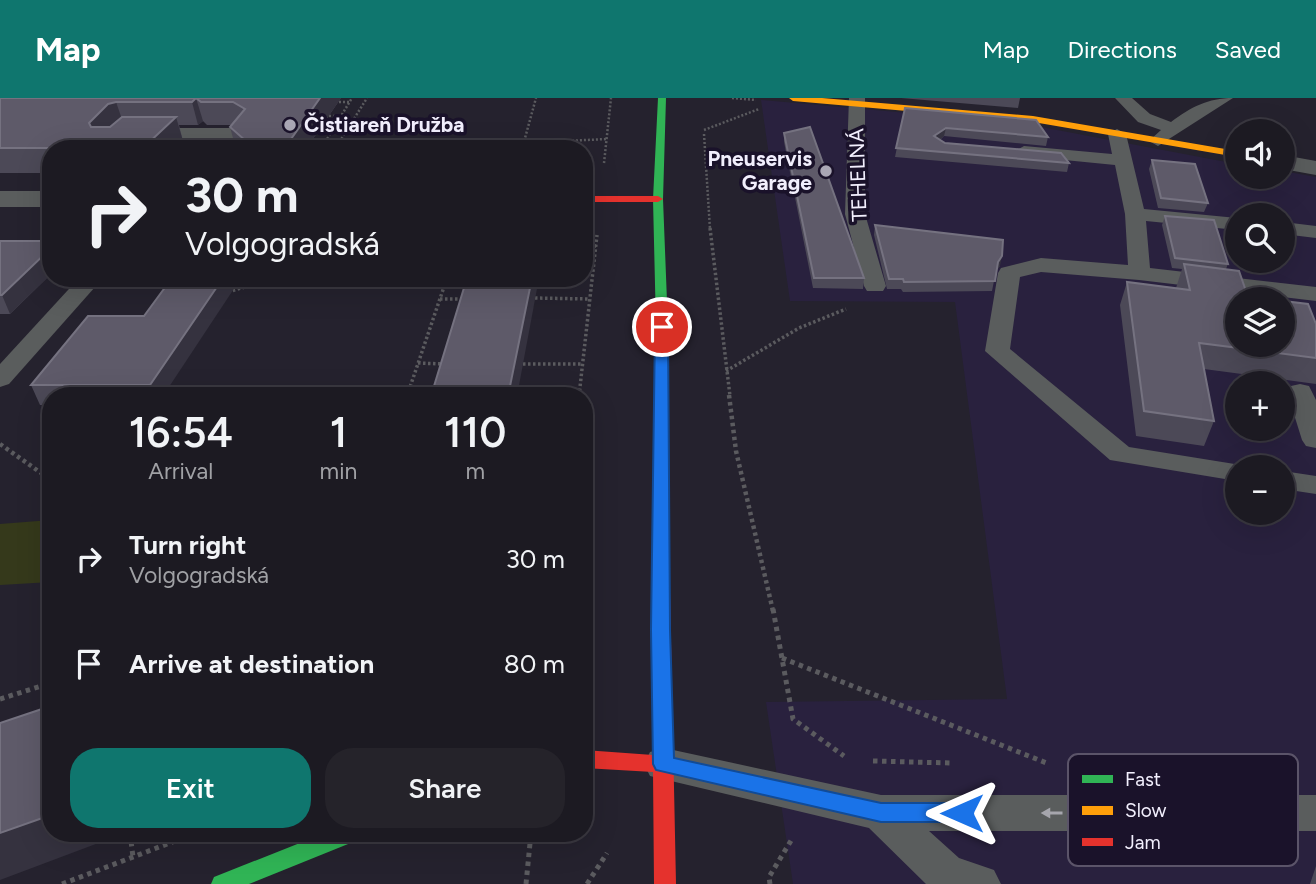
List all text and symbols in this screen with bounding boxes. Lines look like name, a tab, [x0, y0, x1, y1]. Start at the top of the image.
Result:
text: Map	[35, 30, 101, 69]
text: Map	[983, 35, 1029, 64]
text: Directions	[1067, 35, 1177, 64]
text: Saved	[1215, 35, 1281, 64]
place label: Čistiareň Družba	[304, 112, 464, 137]
marker: Čistiareň Družba	[282, 117, 298, 133]
map controls	[1225, 119, 1295, 525]
button: sound	[1225, 119, 1295, 189]
street label: TEHELNÁ	[843, 128, 872, 222]
place label: Pneuservis Garage	[708, 146, 812, 195]
marker: Pneuservis Garage	[818, 163, 834, 179]
text: 30 m	[185, 165, 298, 224]
icon: right	[70, 168, 161, 259]
button: search	[1225, 203, 1295, 273]
text: Volgogradská	[185, 225, 380, 263]
button: layers	[1225, 287, 1295, 357]
pin	[632, 297, 692, 357]
icon: arrive	[643, 308, 681, 346]
button: +	[1225, 371, 1295, 441]
text: 16:54	[129, 407, 233, 458]
text: 1	[330, 407, 347, 458]
text: 110	[444, 407, 506, 458]
button: −	[1225, 455, 1295, 525]
text: Arrival	[148, 457, 213, 485]
text: min	[320, 457, 357, 485]
text: m	[465, 457, 485, 485]
text: Turn right	[129, 529, 246, 561]
icon: right	[70, 540, 108, 578]
text: 30 m	[506, 543, 565, 575]
text: Volgogradská	[129, 561, 269, 589]
icon: arrive	[70, 645, 108, 683]
text: Arrive at destination	[129, 648, 374, 680]
text: 80 m	[504, 648, 565, 680]
button: Exit	[70, 748, 311, 828]
button: Share	[325, 748, 565, 828]
legend	[1068, 754, 1298, 866]
text: Fast	[1125, 768, 1161, 791]
position arrow	[925, 776, 999, 850]
text: Slow	[1125, 799, 1167, 822]
one-way arrow	[1041, 807, 1063, 819]
text: Jam	[1125, 831, 1161, 854]

